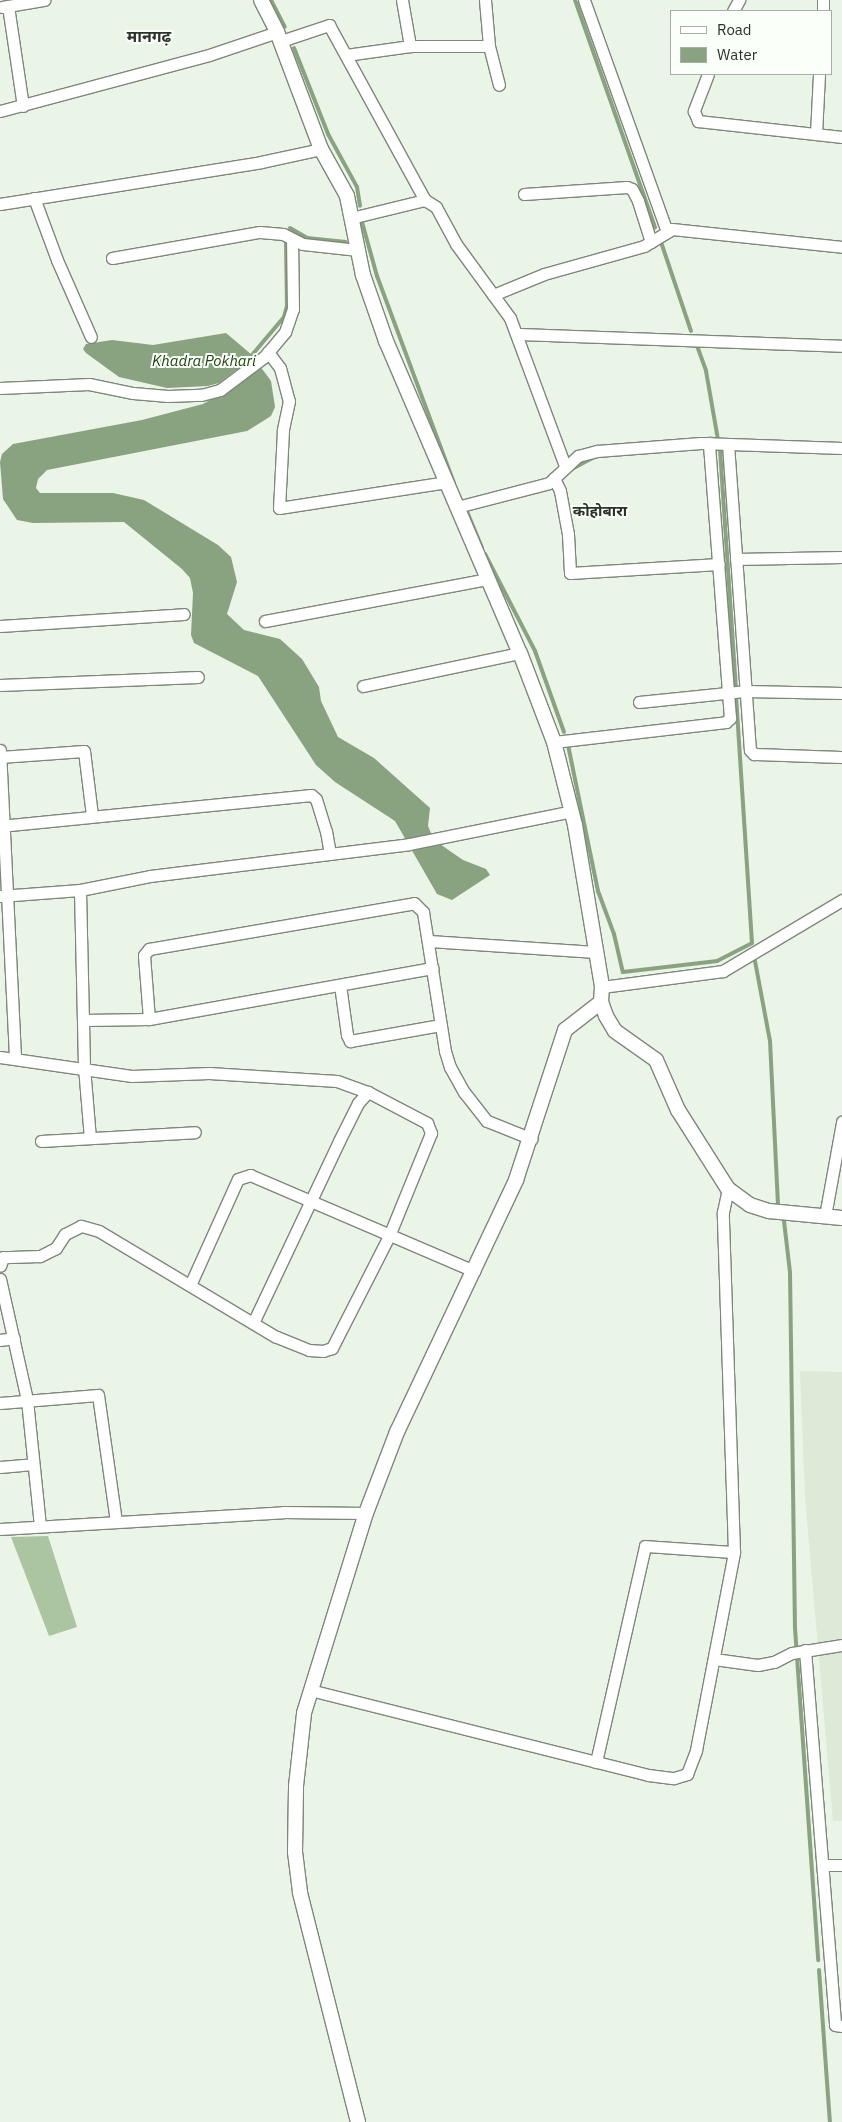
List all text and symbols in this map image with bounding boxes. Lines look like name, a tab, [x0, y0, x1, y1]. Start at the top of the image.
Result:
legend	[670, 10, 832, 75]
text: Road	[717, 20, 752, 39]
district label: मानगढ़	[127, 26, 171, 46]
text: Water	[717, 45, 757, 64]
water label: Khadra Pokhari	[152, 352, 256, 370]
district label: कोहोबारा	[573, 502, 627, 520]

